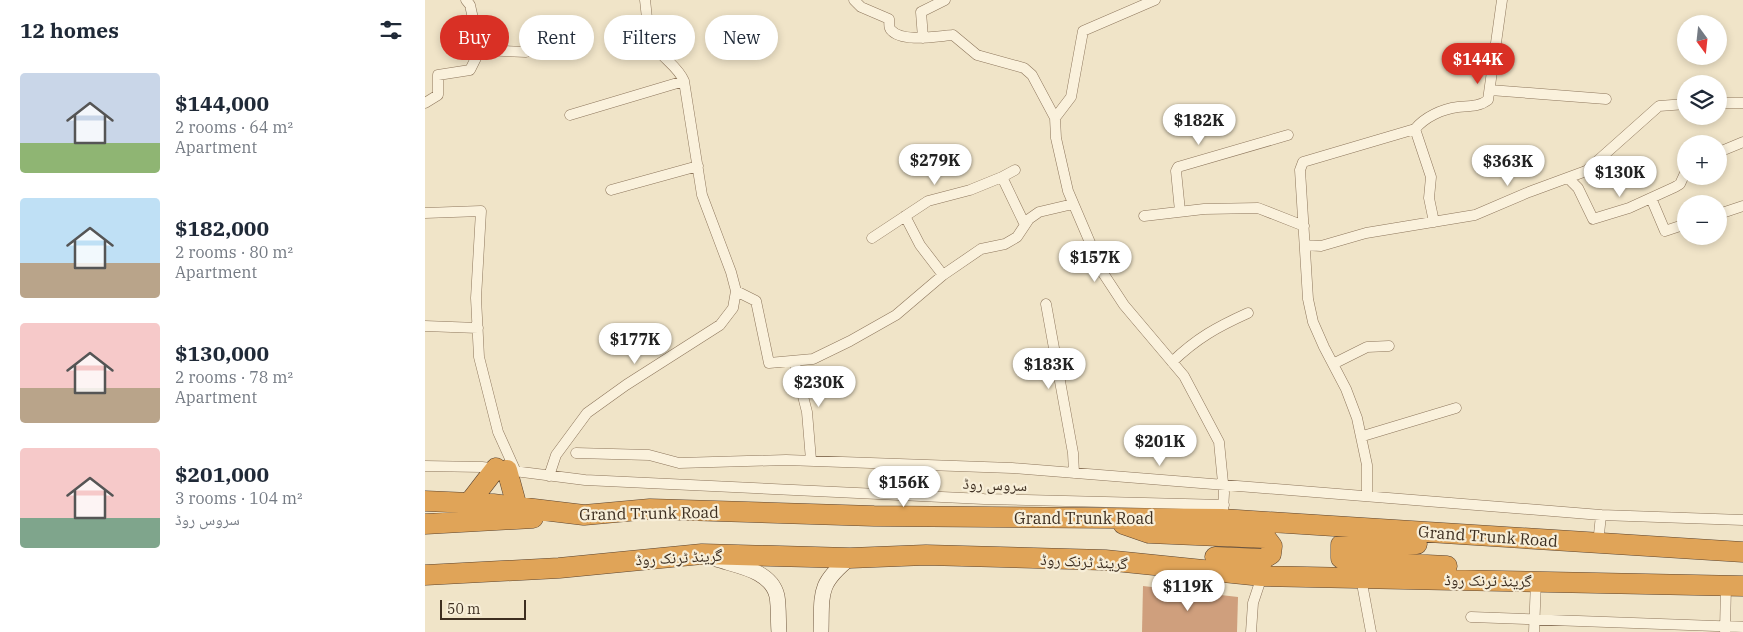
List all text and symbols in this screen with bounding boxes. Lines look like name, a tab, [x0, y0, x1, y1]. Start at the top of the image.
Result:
chip: Buy	[440, 15, 509, 60]
chip: Rent	[519, 15, 594, 60]
chip: Filters	[604, 15, 695, 60]
chip: New	[705, 15, 778, 60]
north arrow	[1677, 15, 1727, 65]
map controls	[1677, 15, 1727, 245]
text: 12 homes	[20, 16, 119, 44]
icon: filters	[377, 16, 405, 44]
pin: $144K	[1443, 42, 1513, 85]
text: $144K	[1453, 49, 1503, 69]
button: layers	[1677, 75, 1727, 125]
text: $144,000	[175, 89, 269, 117]
icon: home	[60, 93, 120, 153]
pin: $182K	[1164, 104, 1234, 146]
text: $182K	[1174, 110, 1224, 130]
text: 2 rooms · 64 m²	[175, 117, 293, 137]
button: +	[1677, 135, 1727, 185]
text: Apartment	[175, 137, 257, 157]
pin: $279K	[900, 144, 970, 186]
pin: $363K	[1473, 144, 1543, 187]
text: $279K	[910, 150, 960, 170]
text: $363K	[1483, 151, 1533, 171]
pin: $130K	[1585, 156, 1655, 198]
text: $130K	[1595, 162, 1645, 182]
button: −	[1677, 195, 1727, 245]
text: $182,000	[175, 214, 269, 242]
icon: home	[60, 218, 120, 278]
pin: $157K	[1060, 240, 1130, 283]
text: 2 rooms · 80 m²	[175, 242, 293, 262]
text: $157K	[1070, 247, 1120, 267]
text: Apartment	[175, 262, 257, 282]
pin: $177K	[600, 322, 670, 365]
text: $177K	[610, 329, 660, 349]
text: $130,000	[175, 339, 269, 367]
icon: home	[60, 343, 120, 403]
pin: $183K	[1014, 348, 1084, 390]
text: $183K	[1024, 354, 1074, 374]
pin: $230K	[784, 366, 854, 408]
text: 2 rooms · 78 m²	[175, 367, 293, 387]
text: $230K	[794, 372, 844, 392]
text: Apartment	[175, 387, 257, 407]
pin: $201K	[1125, 424, 1195, 467]
text: $201K	[1135, 431, 1185, 451]
text: $201,000	[175, 460, 269, 488]
pin: $156K	[869, 466, 939, 508]
icon: home	[60, 468, 120, 528]
text: $156K	[879, 472, 929, 492]
street label: سروس روڈ	[962, 473, 1028, 496]
text: 3 rooms · 104 m²	[175, 488, 303, 508]
street label: Grand Trunk Road	[579, 502, 719, 524]
street label: Grand Trunk Road	[1014, 508, 1154, 528]
text: سروس روڈ	[175, 509, 240, 529]
street label: Grand Trunk Road	[1417, 521, 1559, 551]
street label: گرینڈ ٹرنک روڈ	[635, 545, 723, 569]
street label: گرینڈ ٹرنک روڈ	[1040, 549, 1128, 573]
street label: گرینڈ ٹرنک روڈ	[1444, 569, 1532, 591]
pin: $119K	[1153, 570, 1223, 612]
text: $119K	[1163, 576, 1213, 596]
scale bar	[440, 597, 526, 620]
text: 50 m	[447, 600, 480, 618]

